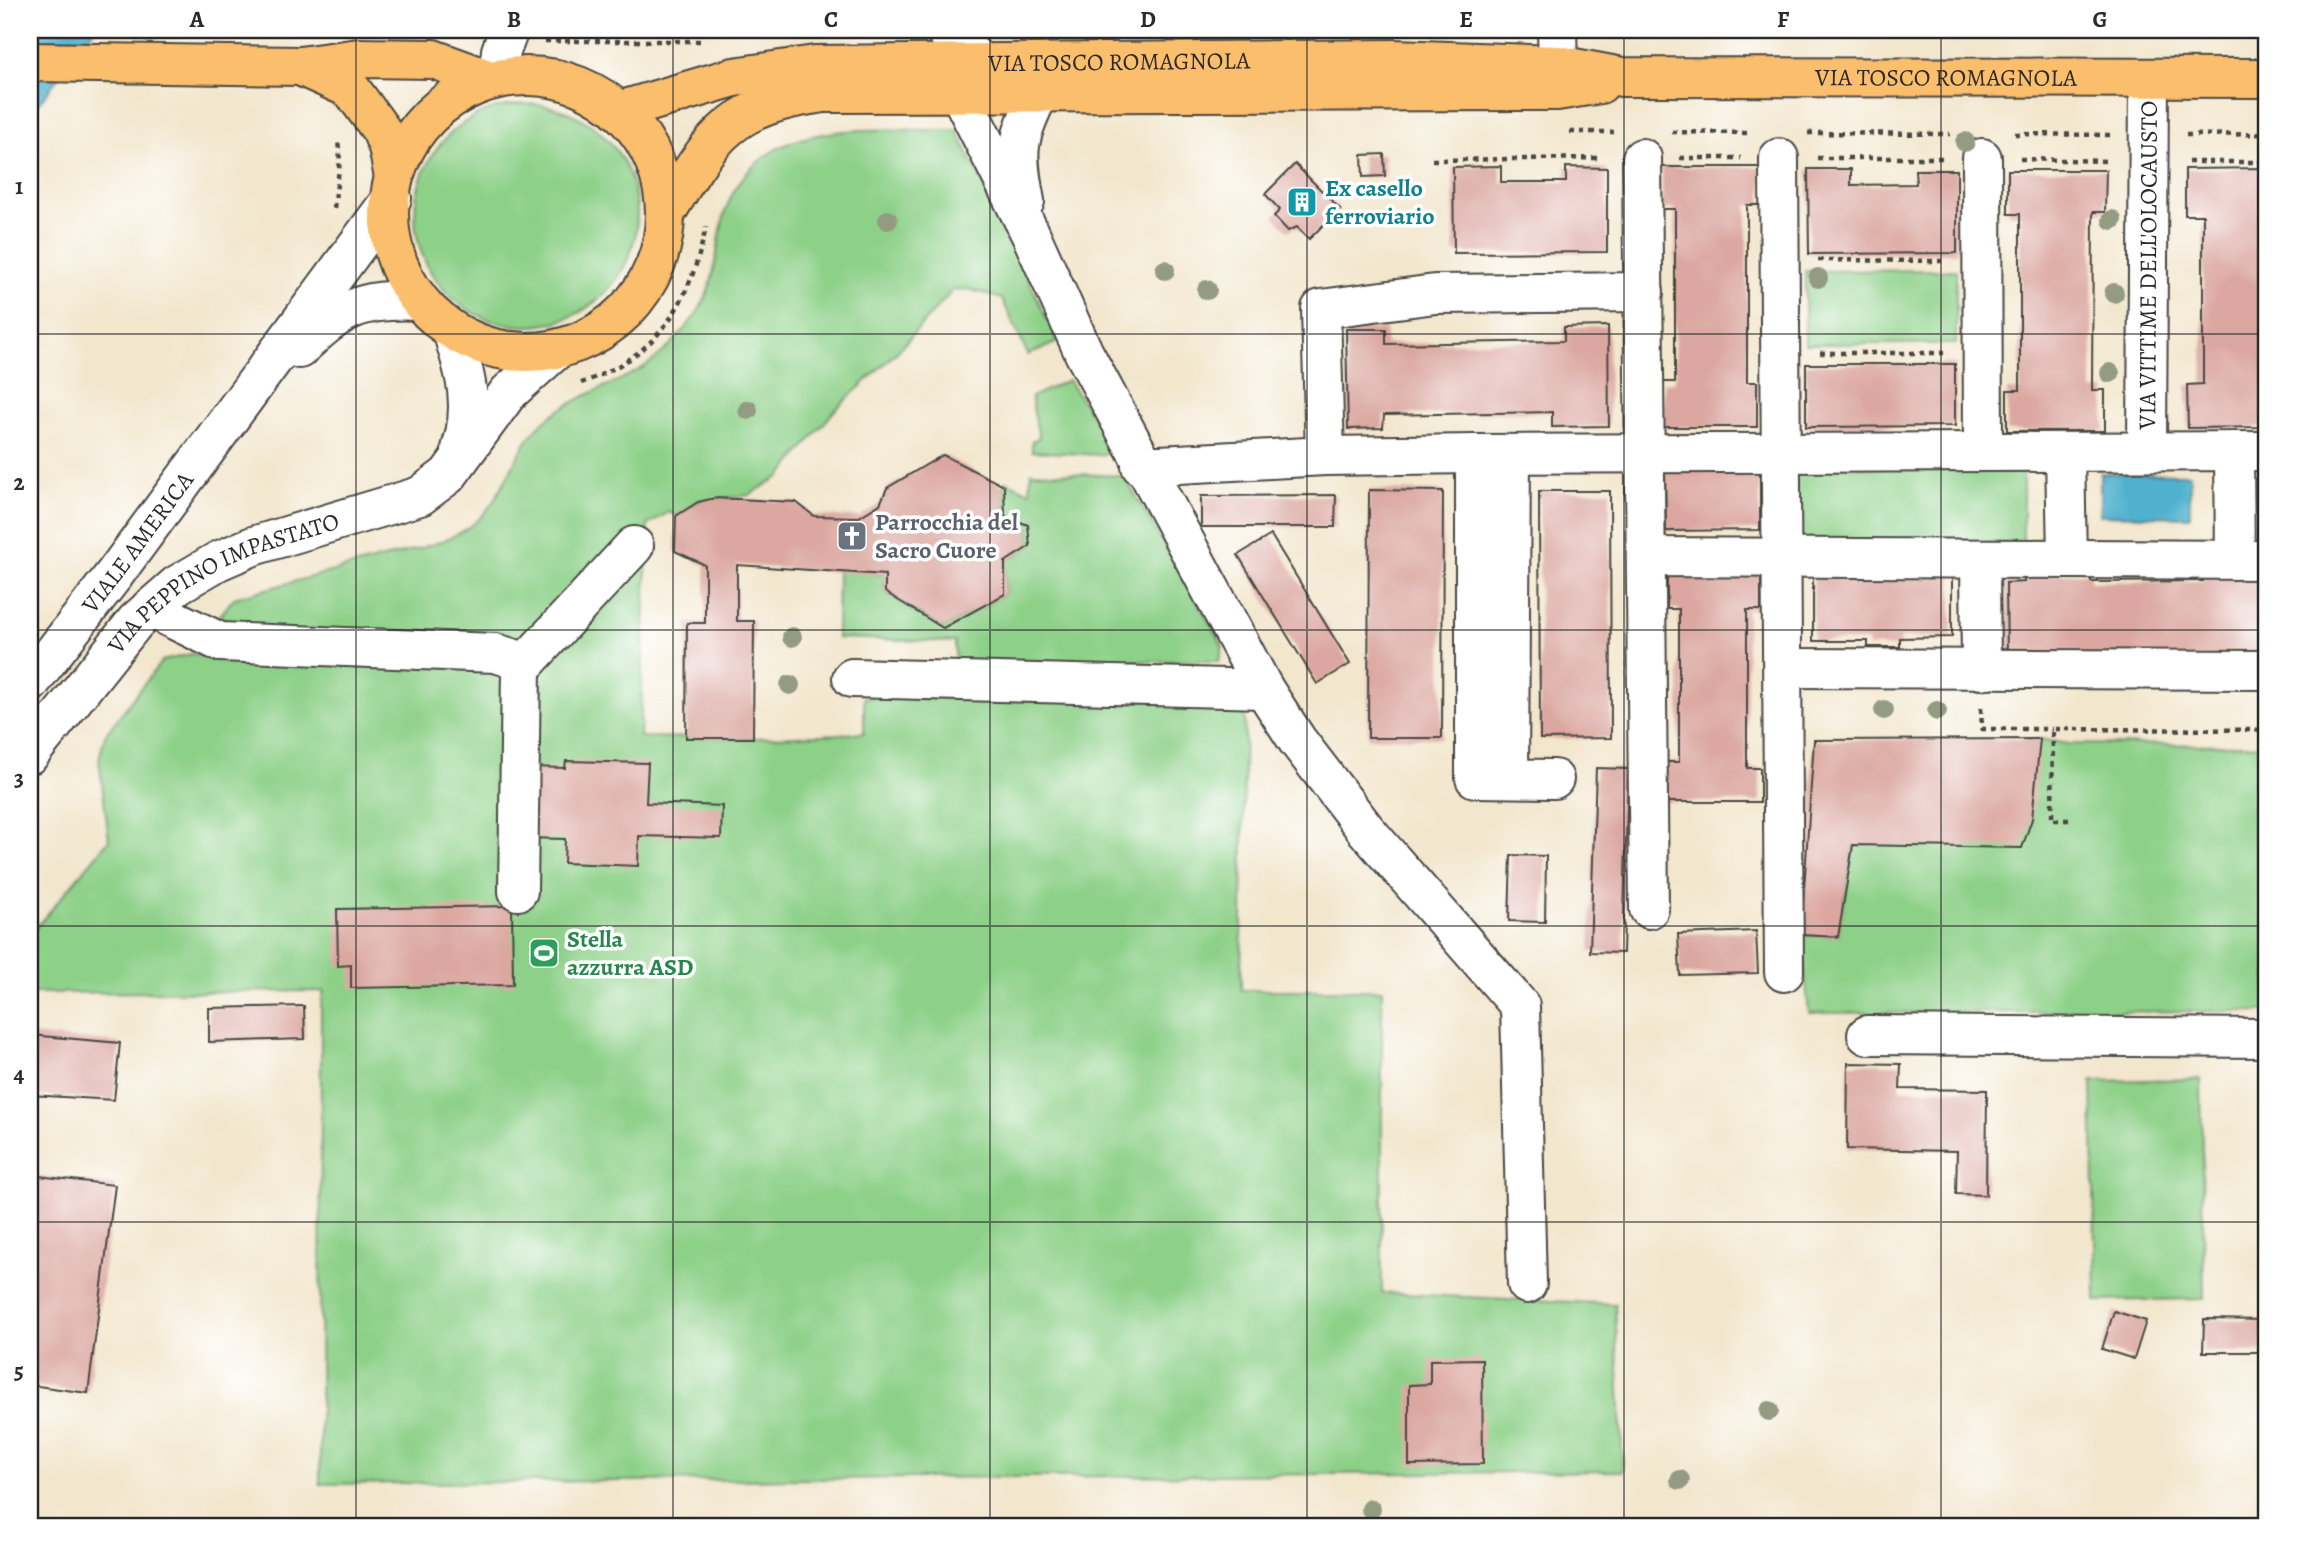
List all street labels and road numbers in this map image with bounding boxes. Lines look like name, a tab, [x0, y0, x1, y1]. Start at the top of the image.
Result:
street label: VIA TOSCO ROMAGNOLA	[987, 44, 1251, 79]
street label: VIA TOSCO ROMAGNOLA	[1814, 61, 2078, 94]
street label: VIA VITTIME DELL'OLOCAUSTO	[2131, 101, 2165, 430]
street label: VIALE AMERICA	[74, 464, 201, 620]
street label: VIA PEPPINO IMPASTATO	[99, 505, 343, 661]

